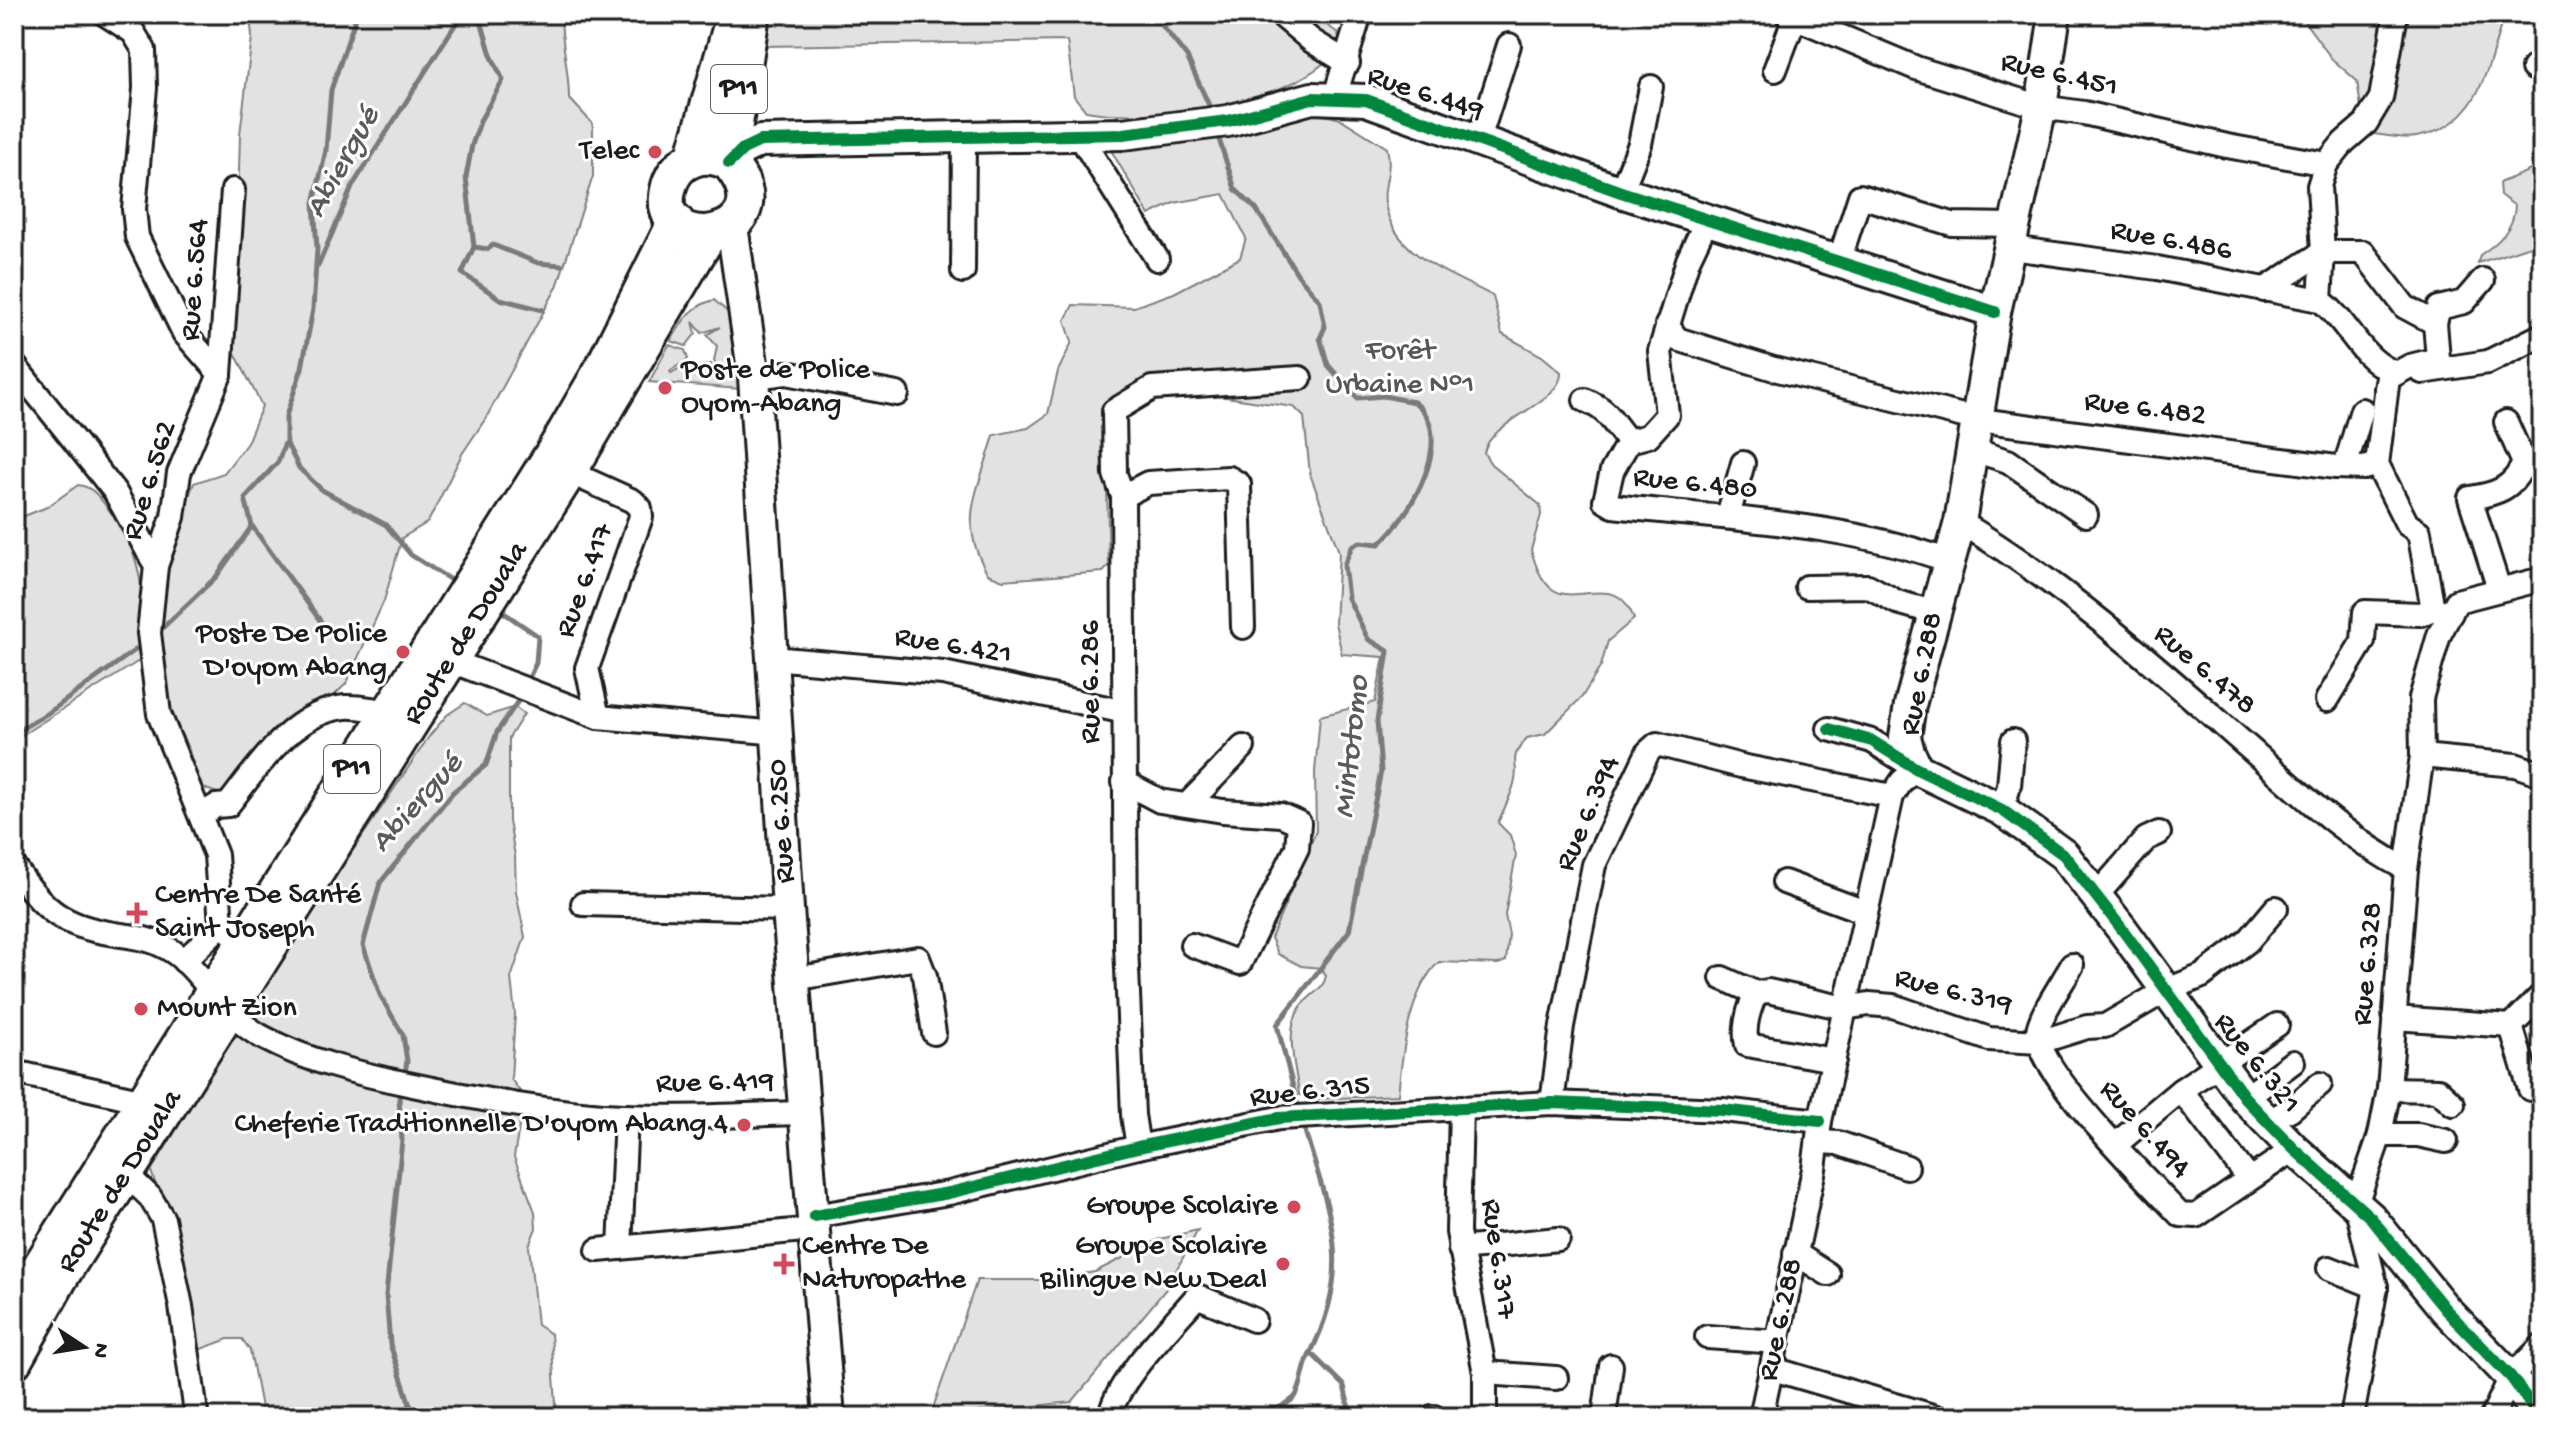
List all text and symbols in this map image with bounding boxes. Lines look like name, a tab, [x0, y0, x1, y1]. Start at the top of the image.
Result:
street label: Rue 6.451	[1997, 46, 2121, 106]
street label: Rue 6.449	[1362, 60, 1488, 130]
road number: P11	[711, 65, 767, 113]
water label: Abiergué	[298, 99, 391, 225]
place label: Telec	[578, 135, 641, 170]
marker: Telec	[646, 143, 664, 161]
street label: Rue 6.486	[2107, 214, 2235, 270]
street label: Rue 6.564	[174, 218, 218, 342]
park label: Forêt Urbaine N°1	[1326, 335, 1474, 404]
place label: Poste de Police Oyom-Abang	[680, 354, 871, 423]
marker: Poste de Police Oyom-Abang	[656, 379, 674, 397]
street label: Rue 6.482	[2082, 385, 2208, 435]
street label: Rue 6.562	[116, 417, 186, 545]
street label: Rue 6.480	[1631, 461, 1759, 509]
street label: Rue 6.417	[549, 518, 623, 643]
street label: Route de Douala	[397, 535, 538, 732]
street label: Rue 6.288	[1894, 610, 1952, 738]
place label: Poste De Police D'oyom Abang	[195, 618, 388, 687]
street label: Rue 6.478	[2146, 618, 2262, 724]
street label: Rue 6.421	[892, 620, 1014, 674]
street label: Rue 6.286	[1075, 620, 1110, 744]
marker: Poste De Police D'oyom Abang	[394, 643, 412, 661]
water label: Mintotomo	[1327, 673, 1380, 820]
road number: P11	[324, 745, 380, 793]
water label: Abiergué	[364, 745, 474, 861]
street label: Rue 6.394	[1549, 751, 1629, 877]
street label: Rue 6.250	[761, 758, 805, 884]
place label: Centre De Santé Saint Joseph	[155, 879, 362, 948]
street label: Rue 6.328	[2346, 901, 2392, 1027]
marker: Centre De Santé Saint Joseph	[126, 902, 148, 924]
street label: Rue 6.319	[1891, 962, 2015, 1024]
place label: Mount Zion	[157, 992, 297, 1027]
marker: Mount Zion	[132, 1000, 150, 1018]
street label: Rue 6.321	[2205, 1007, 2307, 1121]
street label: Rue 6.419	[656, 1065, 774, 1103]
street label: Rue 6.315	[1248, 1069, 1372, 1117]
street label: Rue 6.494	[2091, 1074, 2197, 1186]
street label: Route de Douala	[51, 1083, 192, 1280]
place label: Cheferie Traditionnelle D'oyom Abang 4	[234, 1108, 728, 1143]
marker: Cheferie Traditionnelle D'oyom Abang 4	[735, 1116, 753, 1134]
place label: Groupe Scolaire	[1086, 1190, 1279, 1225]
street label: Rue 6.317	[1471, 1197, 1523, 1322]
marker: Groupe Scolaire	[1285, 1198, 1303, 1216]
place label: Centre De Naturopathe	[802, 1230, 967, 1299]
place label: Groupe Scolaire Bilingue New Deal	[1039, 1230, 1268, 1299]
marker: Centre De Naturopathe	[773, 1253, 795, 1275]
marker: Groupe Scolaire Bilingue New Deal	[1274, 1255, 1292, 1273]
street label: Rue 6.288	[1752, 1255, 1812, 1385]
north arrow	[44, 1307, 124, 1387]
text: N	[85, 1341, 114, 1360]

